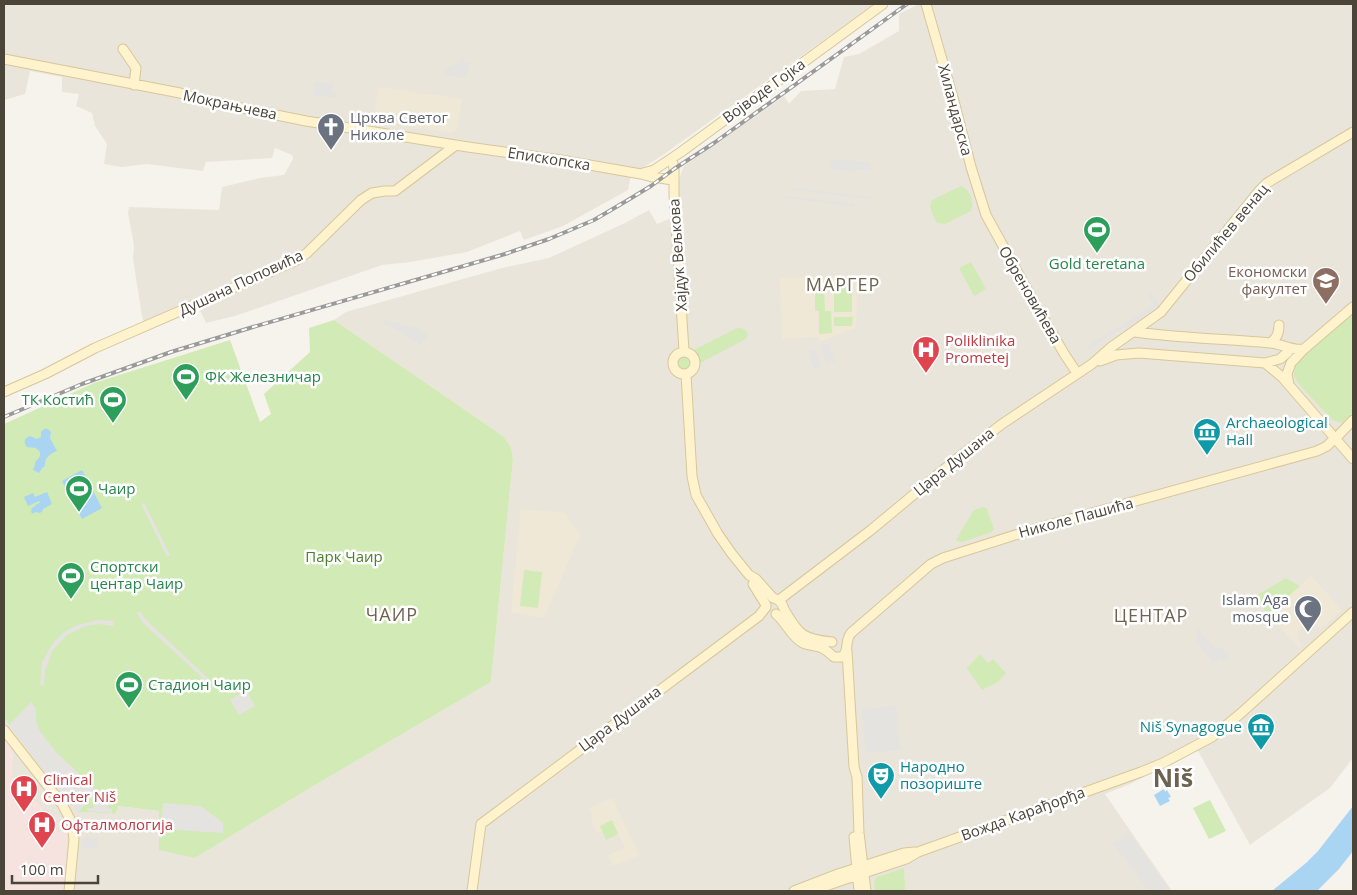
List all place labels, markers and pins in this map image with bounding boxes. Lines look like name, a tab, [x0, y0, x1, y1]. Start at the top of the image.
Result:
place label: Црква Светог Николе	[350, 107, 448, 144]
church icon: Црква Светог Николе	[316, 112, 346, 151]
sports icon: Gold teretana	[1082, 215, 1112, 254]
place label: Gold teretana	[1049, 253, 1145, 273]
place label: Економски факултет	[1228, 261, 1307, 298]
school or university icon: Економски факултет	[1311, 266, 1341, 305]
place label: Poliklinika Prometej	[945, 330, 1015, 367]
hospital icon: Poliklinika Prometej	[911, 335, 941, 374]
sports icon: ФК Железничар	[171, 362, 201, 401]
place label: ФК Железничар	[205, 366, 321, 386]
sports icon: ТК Костић	[98, 385, 128, 424]
place label: ТК Костић	[22, 389, 94, 409]
place label: Archaeological Hall	[1226, 412, 1328, 449]
museum icon: Archaeological Hall	[1192, 417, 1222, 456]
sports icon: Чаир	[64, 474, 94, 513]
place label: Чаир	[98, 478, 135, 498]
place label: Спортски центар Чаир	[90, 556, 183, 593]
sports icon: Спортски центар Чаир	[56, 561, 86, 600]
place label: Islam Aga mosque	[1222, 589, 1289, 626]
mosque icon: Islam Aga mosque	[1293, 594, 1323, 633]
sports icon: Стадион Чаир	[114, 670, 144, 709]
place label: Стадион Чаир	[148, 674, 251, 694]
museum icon: Niš Synagogue	[1246, 712, 1276, 751]
place label: Niš Synagogue	[1140, 716, 1242, 736]
place label: Народно позориште	[900, 756, 982, 793]
theatre icon: Народно позориште	[866, 761, 896, 800]
place label: Clinical Center Niš	[43, 769, 116, 806]
hospital icon: Clinical Center Niš	[9, 774, 39, 813]
hospital icon: Офталмологија	[27, 810, 57, 849]
place label: Офталмологија	[61, 814, 173, 834]

